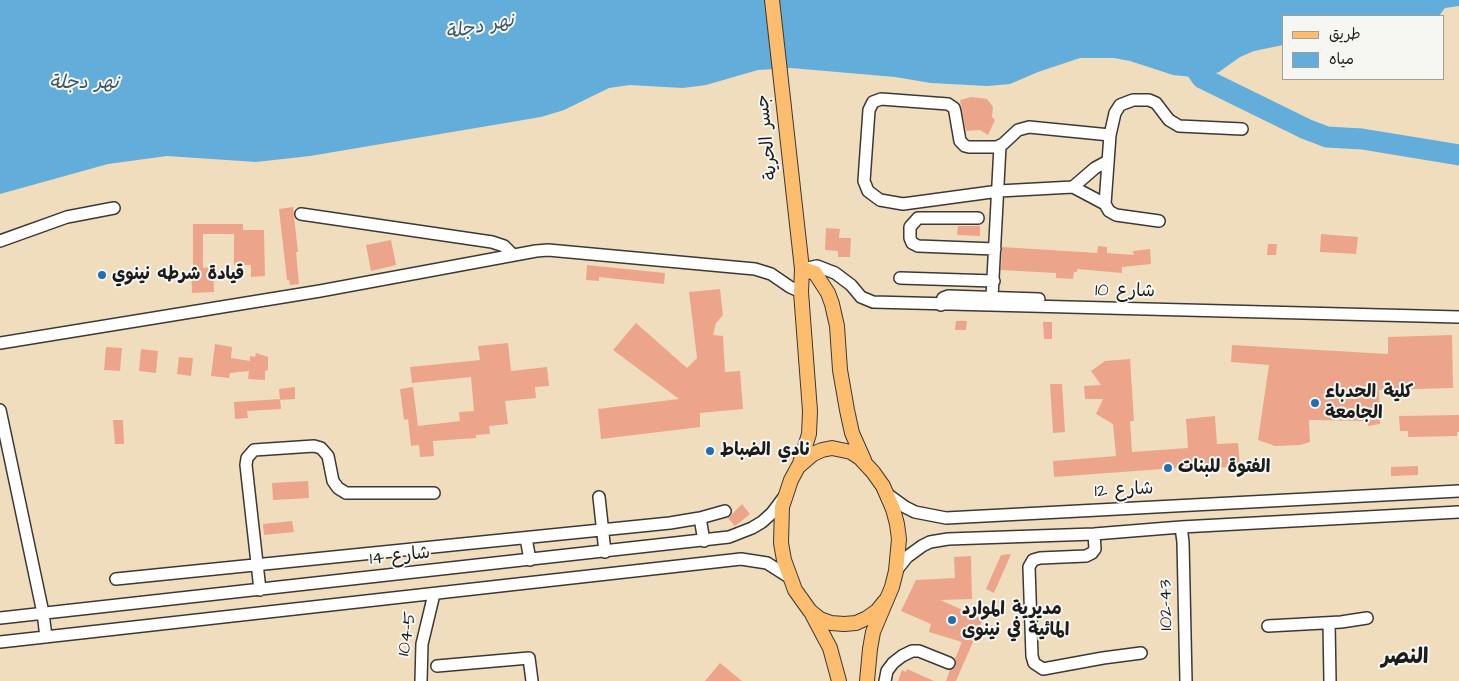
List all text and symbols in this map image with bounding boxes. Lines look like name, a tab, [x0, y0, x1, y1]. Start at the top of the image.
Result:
water label: نهر دجلة	[444, 10, 516, 46]
legend	[1282, 15, 1444, 80]
text: طريق	[1329, 24, 1361, 45]
text: مياه	[1329, 49, 1354, 70]
water label: نهر دجلة	[49, 73, 119, 95]
street label: جسر الحرية	[753, 93, 783, 181]
place label: قيادة شرطه نينوي	[112, 264, 244, 286]
marker: قيادة شرطه نينوي	[96, 269, 108, 281]
street label: شارع 10	[1095, 281, 1155, 303]
place label: كلية الحدباء الجامعة	[1325, 382, 1413, 424]
marker: كلية الحدباء الجامعة	[1309, 397, 1321, 409]
place label: نادي الضباط	[720, 440, 810, 462]
marker: نادي الضباط	[704, 445, 716, 457]
place label: الفتوة للبنات	[1178, 457, 1270, 479]
marker: الفتوة للبنات	[1162, 462, 1174, 474]
street label: شارع 12	[1094, 479, 1154, 503]
street label: شارع 14	[369, 543, 431, 571]
street label: 102-43	[1156, 579, 1178, 631]
place label: مديرية الموارد المائية في نينوى	[962, 599, 1069, 642]
street label: 104-5	[394, 610, 422, 658]
marker: مديرية الموارد المائية في نينوى	[946, 614, 958, 626]
district label: النصر	[1382, 645, 1428, 671]

